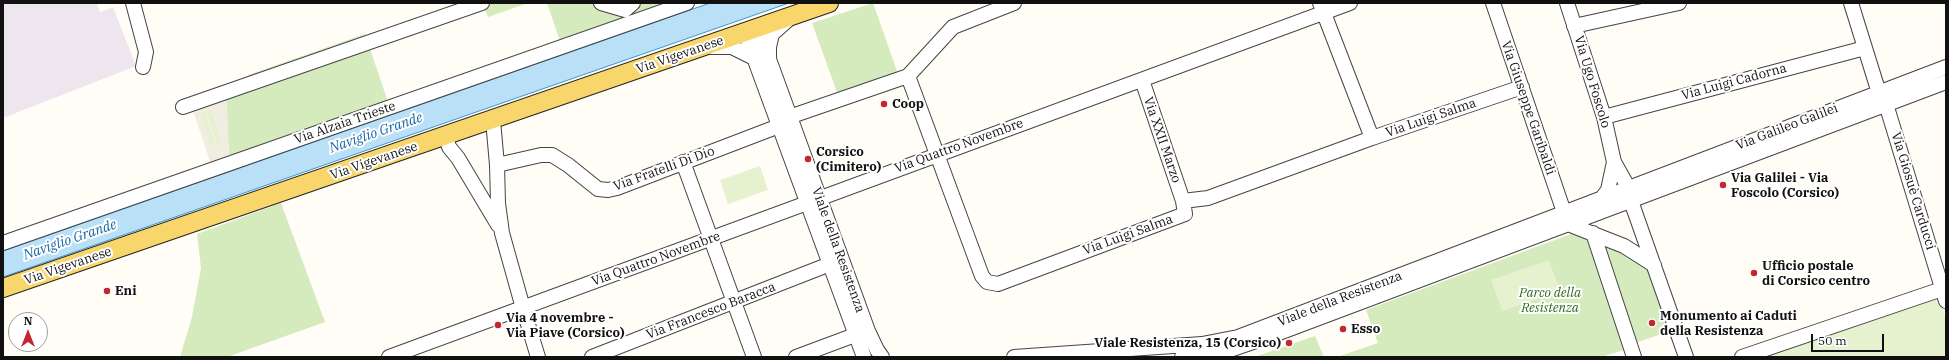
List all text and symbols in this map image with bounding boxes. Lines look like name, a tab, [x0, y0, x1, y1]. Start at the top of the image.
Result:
street label: Via Vigevanese	[634, 33, 726, 77]
street label: Via Ugo Foscolo	[1571, 34, 1613, 130]
street label: Via Giuseppe Garibaldi	[1498, 39, 1558, 177]
street label: Via Luigi Cadorna	[1680, 60, 1788, 104]
street label: Via XXII Marzo	[1140, 95, 1184, 185]
street label: Via Luigi Salma	[1384, 95, 1478, 141]
place label: Coop	[892, 96, 924, 112]
street label: Via Alzaia Trieste	[292, 98, 398, 148]
marker: Coop	[879, 99, 889, 109]
street label: Via Galileo Galilei	[1734, 100, 1840, 154]
water label: Naviglio Grande	[327, 109, 425, 157]
street label: Via Quattro Novembre	[892, 115, 1026, 177]
street label: Via Giosuè Carducci	[1888, 130, 1938, 252]
street label: Via Vigevanese	[328, 139, 420, 183]
street label: Via Fratelli Di Dio	[611, 143, 717, 195]
place label: Corsico (Cimitero)	[816, 144, 881, 175]
marker: Corsico (Cimitero)	[803, 154, 813, 164]
place label: Via Galilei - Via Foscolo (Corsico)	[1731, 170, 1839, 201]
marker: Via Galilei - Via Foscolo (Corsico)	[1718, 180, 1728, 190]
street label: Viale della Resistenza	[808, 185, 868, 315]
street label: Via Luigi Salma	[1081, 211, 1175, 259]
water label: Naviglio Grande	[21, 216, 119, 264]
street label: Via Quattro Novembre	[589, 228, 723, 290]
street label: Via Vigevanese	[22, 244, 114, 288]
place label: Ufficio postale di Corsico centro	[1762, 258, 1870, 289]
street label: Viale della Resistenza	[1276, 268, 1404, 330]
marker: Ufficio postale di Corsico centro	[1749, 268, 1759, 278]
street label: Via Francesco Baracca	[644, 279, 778, 343]
place label: Eni	[115, 283, 137, 299]
park label: Parco della Resistenza	[1519, 285, 1581, 316]
marker: Eni	[102, 286, 112, 296]
place label: Monumento ai Caduti della Resistenza	[1660, 308, 1797, 339]
place label: Via 4 novembre - Via Piave (Corsico)	[506, 310, 625, 341]
north arrow	[8, 312, 48, 352]
text: N	[24, 314, 32, 328]
marker: Monumento ai Caduti della Resistenza	[1647, 318, 1657, 328]
marker: Via 4 novembre - Via Piave (Corsico)	[493, 320, 503, 330]
place label: Esso	[1351, 321, 1380, 337]
marker: Esso	[1338, 324, 1348, 334]
scale bar	[1813, 326, 1886, 352]
text: 50 m	[1818, 333, 1847, 348]
place label: Viale Resistenza, 15 (Corsico)	[1094, 335, 1281, 351]
marker: Viale Resistenza, 15 (Corsico)	[1284, 338, 1294, 348]

